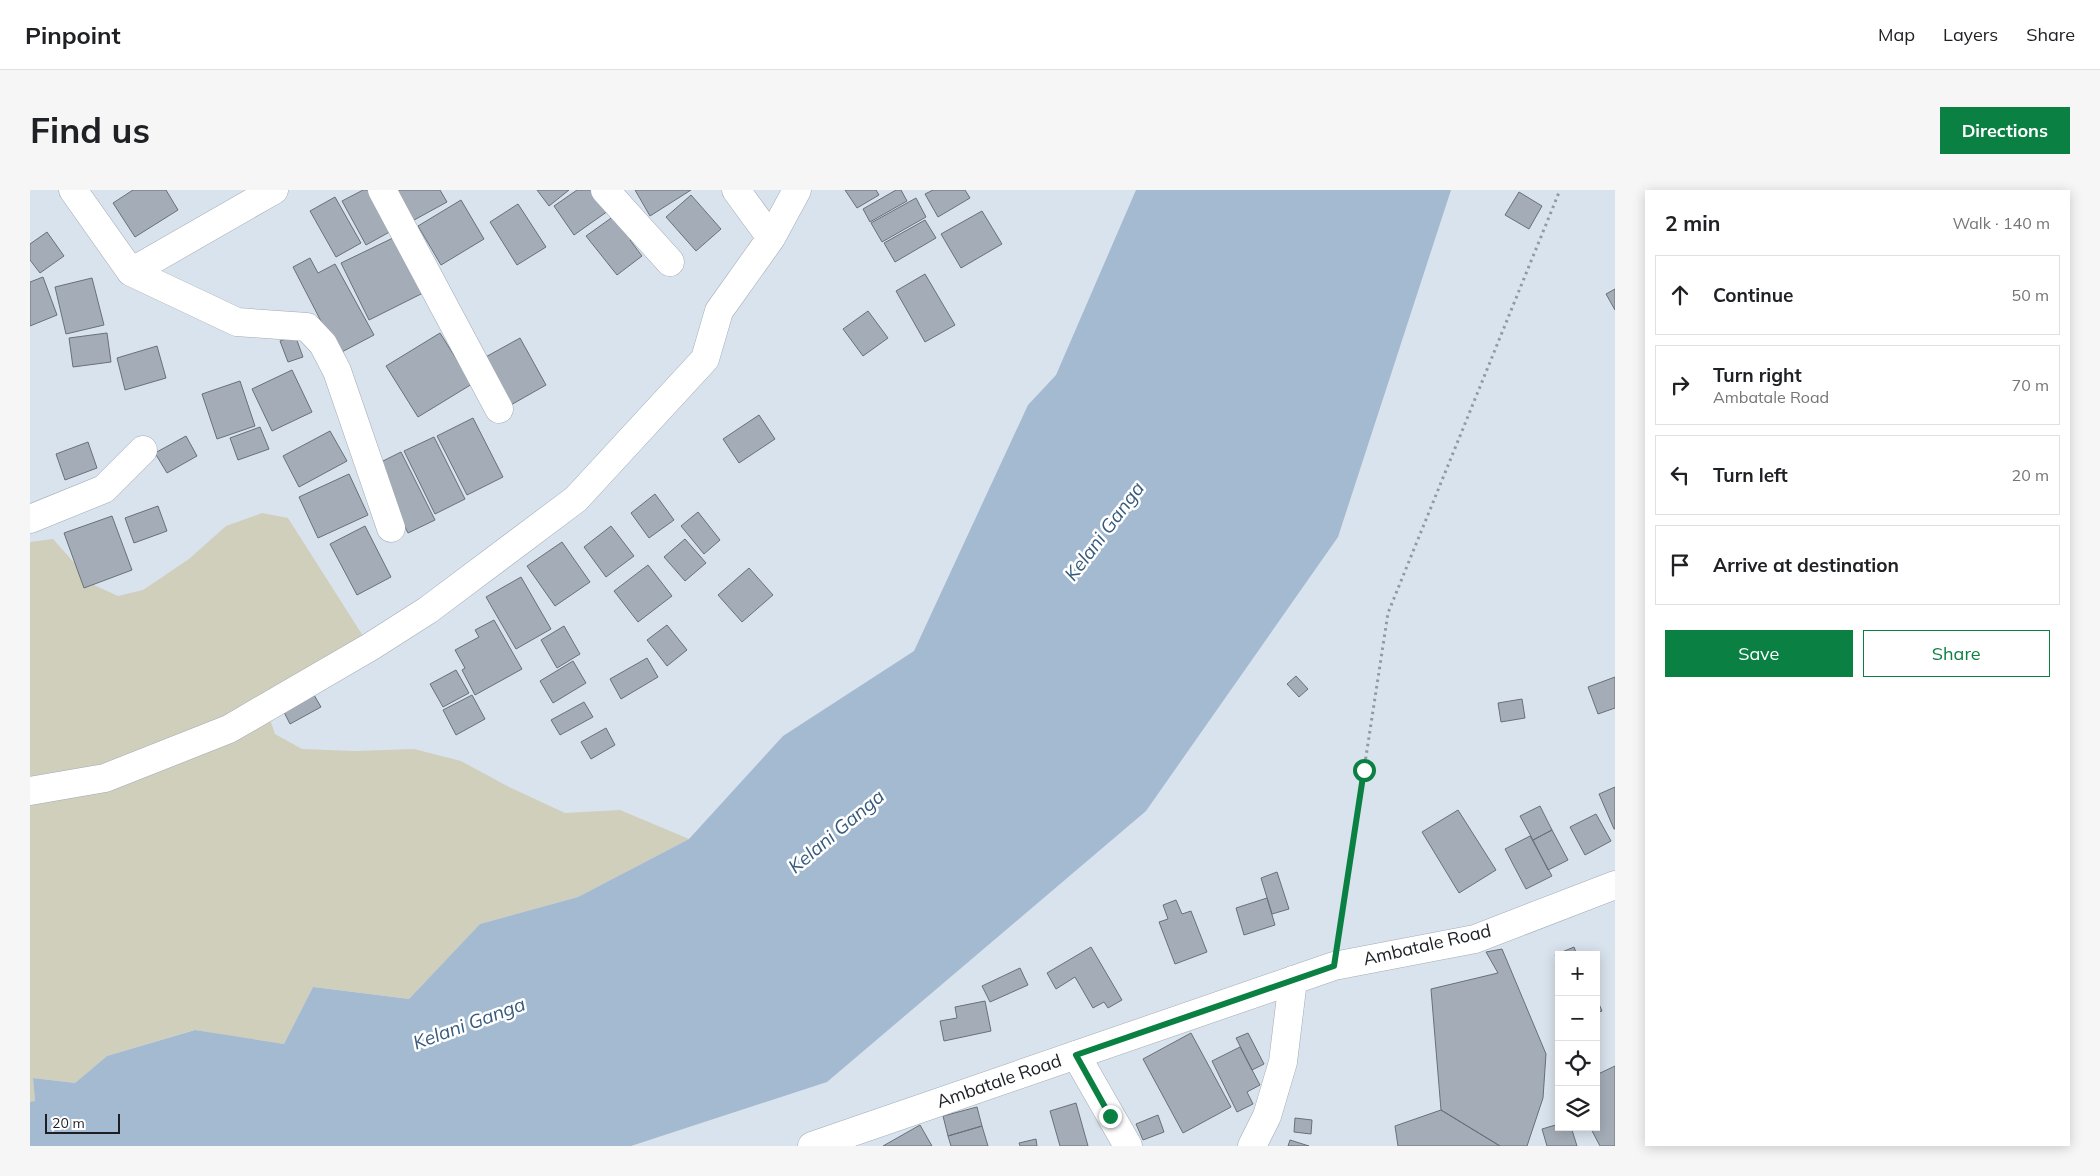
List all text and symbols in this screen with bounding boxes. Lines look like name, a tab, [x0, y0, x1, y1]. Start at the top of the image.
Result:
text: Pinpoint	[25, 20, 121, 50]
text: Map	[1878, 23, 1915, 46]
text: Layers	[1943, 23, 1998, 46]
text: Share	[2026, 23, 2075, 46]
button: Directions	[1940, 107, 2070, 154]
text: Find us	[30, 108, 150, 152]
text: 2 min	[1665, 210, 1720, 236]
text: Walk · 140 m	[1952, 213, 2050, 233]
icon: ahead	[1666, 281, 1694, 309]
text: Continue	[1713, 283, 1793, 307]
text: 50 m	[2012, 285, 2049, 305]
text: Turn right	[1713, 363, 1802, 387]
icon: right	[1666, 371, 1694, 399]
text: 70 m	[2012, 375, 2049, 395]
text: Ambatale Road	[1713, 387, 1829, 407]
icon: left	[1666, 461, 1694, 489]
text: Turn left	[1713, 463, 1788, 487]
text: 20 m	[2012, 465, 2049, 485]
water label: Kelani Ganga	[1059, 477, 1149, 585]
icon: arrive	[1666, 551, 1694, 579]
text: Arrive at destination	[1713, 553, 1899, 577]
button: Save	[1665, 630, 1853, 677]
button: Share	[1863, 630, 2050, 677]
route start	[1353, 759, 1376, 782]
water label: Kelani Ganga	[783, 784, 889, 878]
street label: Ambatale Road	[1361, 919, 1493, 970]
map controls	[1555, 951, 1600, 1131]
button: +	[1555, 951, 1600, 996]
water label: Kelani Ganga	[409, 992, 529, 1054]
button: −	[1555, 996, 1600, 1041]
button: locate	[1555, 1041, 1600, 1086]
street label: Ambatale Road	[933, 1048, 1064, 1113]
button: layers	[1555, 1086, 1600, 1131]
route end	[1099, 1105, 1122, 1128]
scale bar	[45, 1111, 120, 1134]
text: 20 m	[52, 1114, 85, 1132]

